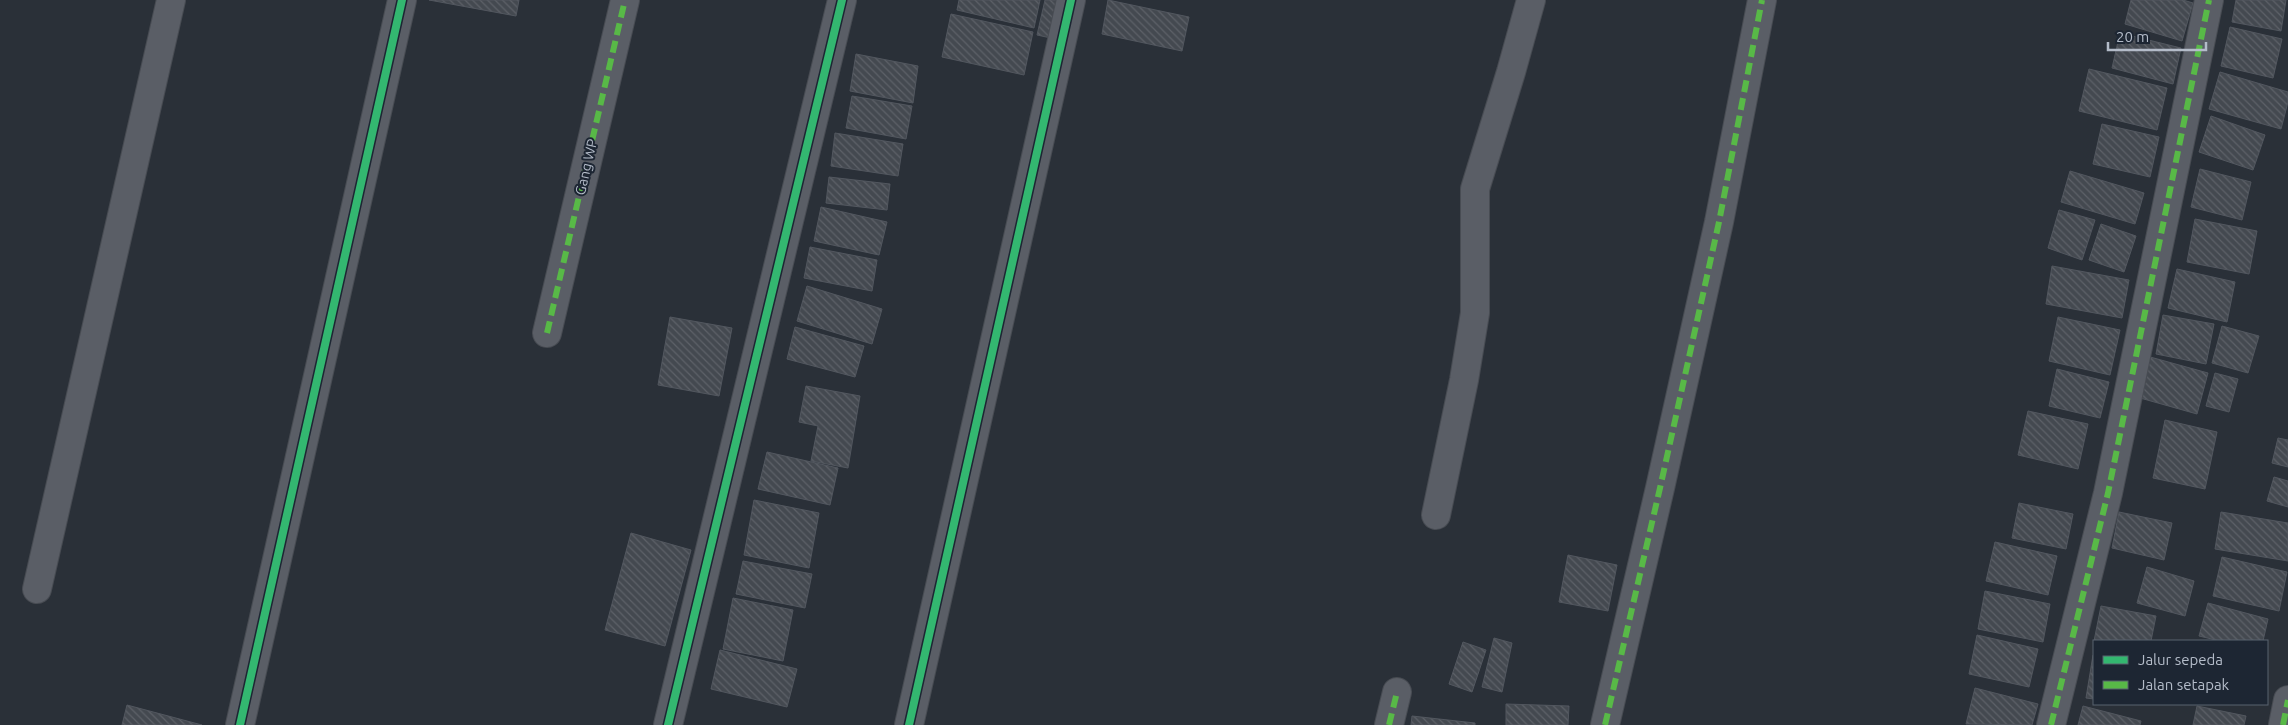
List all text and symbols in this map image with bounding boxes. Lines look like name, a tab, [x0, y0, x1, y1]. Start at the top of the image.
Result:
scale bar	[2108, 20, 2206, 52]
text: 20 m	[2116, 28, 2149, 45]
street label: Gang WP	[572, 137, 600, 197]
legend	[2093, 640, 2268, 705]
text: Jalur sepeda	[2138, 651, 2223, 668]
text: Jalan setapak	[2138, 676, 2230, 693]

